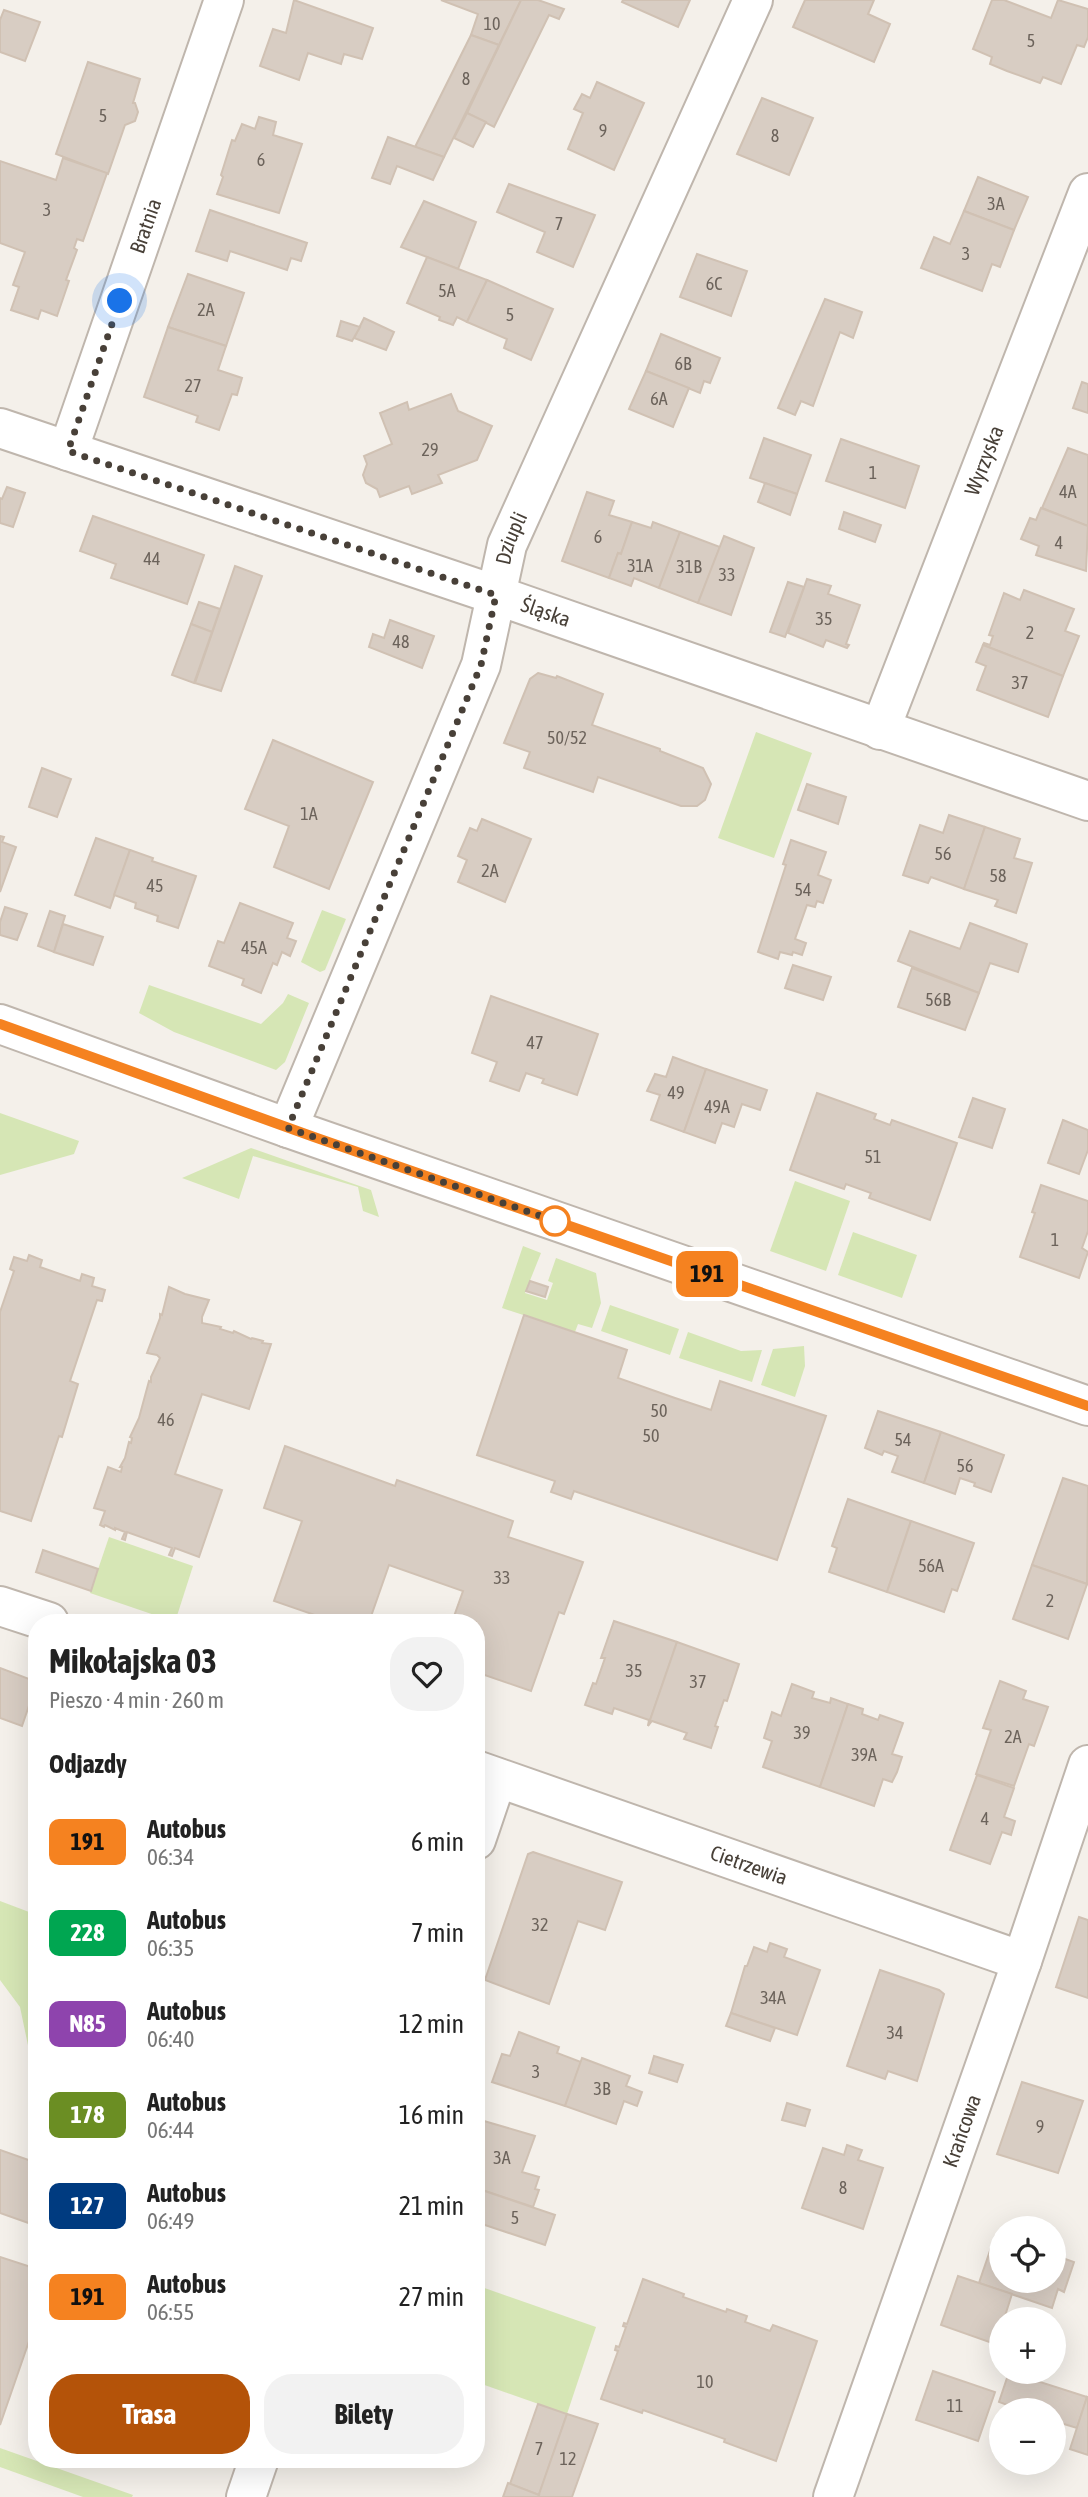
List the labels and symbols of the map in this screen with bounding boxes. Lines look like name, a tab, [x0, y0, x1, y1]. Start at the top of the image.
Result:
house number: 10	[484, 13, 500, 34]
house number: 5	[1027, 30, 1035, 51]
house number: 8	[462, 68, 470, 89]
house number: 5	[99, 105, 107, 126]
house number: 9	[599, 120, 607, 141]
house number: 8	[771, 125, 779, 146]
house number: 6	[257, 149, 265, 170]
house number: 3A	[987, 193, 1005, 214]
street label: Bratnia	[124, 195, 165, 256]
house number: 3	[43, 199, 51, 220]
house number: 7	[555, 213, 563, 234]
house number: 3	[962, 243, 970, 264]
house number: 6C	[706, 273, 722, 294]
house number: 5A	[438, 280, 456, 301]
your location	[102, 283, 137, 318]
house number: 2A	[197, 299, 215, 320]
house number: 5	[506, 304, 514, 325]
house number: 6B	[675, 353, 692, 374]
house number: 27	[185, 375, 201, 396]
house number: 6A	[650, 388, 668, 409]
street label: Wyrzyska	[959, 422, 1008, 498]
house number: 29	[422, 439, 438, 460]
house number: 1	[869, 462, 877, 483]
house number: 4A	[1059, 481, 1077, 502]
street label: Dziupli	[490, 508, 531, 567]
house number: 6	[594, 526, 602, 547]
house number: 4	[1055, 532, 1063, 553]
house number: 44	[144, 548, 160, 569]
house number: 31A	[627, 555, 653, 576]
house number: 31B	[676, 556, 702, 577]
house number: 33	[719, 564, 735, 585]
street label: Śląska	[518, 592, 574, 631]
house number: 35	[816, 608, 832, 629]
house number: 2	[1026, 622, 1034, 643]
house number: 48	[393, 631, 409, 652]
house number: 37	[1012, 672, 1028, 693]
house number: 50/52	[547, 727, 587, 748]
house number: 1A	[300, 803, 318, 824]
house number: 56	[935, 843, 951, 864]
house number: 2A	[481, 860, 499, 881]
house number: 58	[990, 865, 1006, 886]
house number: 45	[147, 875, 163, 896]
house number: 54	[795, 879, 811, 900]
house number: 45A	[241, 937, 267, 958]
house number: 56B	[925, 989, 951, 1010]
house number: 47	[527, 1032, 543, 1053]
house number: 49	[668, 1082, 684, 1103]
house number: 49A	[704, 1096, 730, 1117]
house number: 51	[865, 1146, 881, 1167]
unlabelled marker	[540, 1206, 570, 1236]
house number: 1	[1051, 1229, 1059, 1250]
line badge: 191	[667, 1251, 747, 1297]
house number: 50	[651, 1400, 667, 1421]
house number: 46	[158, 1409, 174, 1430]
house number: 50	[643, 1425, 659, 1446]
house number: 54	[895, 1429, 911, 1450]
house number: 56	[957, 1455, 973, 1476]
house number: 56A	[918, 1555, 944, 1576]
house number: 33	[494, 1567, 510, 1588]
house number: 2	[1046, 1590, 1054, 1611]
house number: 35	[626, 1660, 642, 1681]
house number: 37	[690, 1671, 706, 1692]
house number: 39	[794, 1722, 810, 1743]
house number: 2A	[1004, 1726, 1022, 1747]
house number: 39A	[851, 1744, 877, 1765]
house number: 4	[981, 1808, 989, 1829]
street label: Cietrzewia	[707, 1840, 791, 1889]
house number: 32	[532, 1914, 548, 1935]
house number: 34A	[760, 1987, 786, 2008]
house number: 34	[887, 2022, 903, 2043]
house number: 3	[532, 2061, 540, 2082]
house number: 3B	[594, 2078, 611, 2099]
street label: Krańcowa	[937, 2091, 985, 2170]
house number: 9	[1036, 2116, 1044, 2137]
house number: 3A	[493, 2147, 511, 2168]
house number: 8	[839, 2177, 847, 2198]
house number: 5	[511, 2207, 519, 2228]
house number: 10	[697, 2371, 713, 2392]
house number: 11	[947, 2395, 963, 2416]
house number: 7	[535, 2438, 543, 2459]
house number: 12	[560, 2448, 576, 2469]

